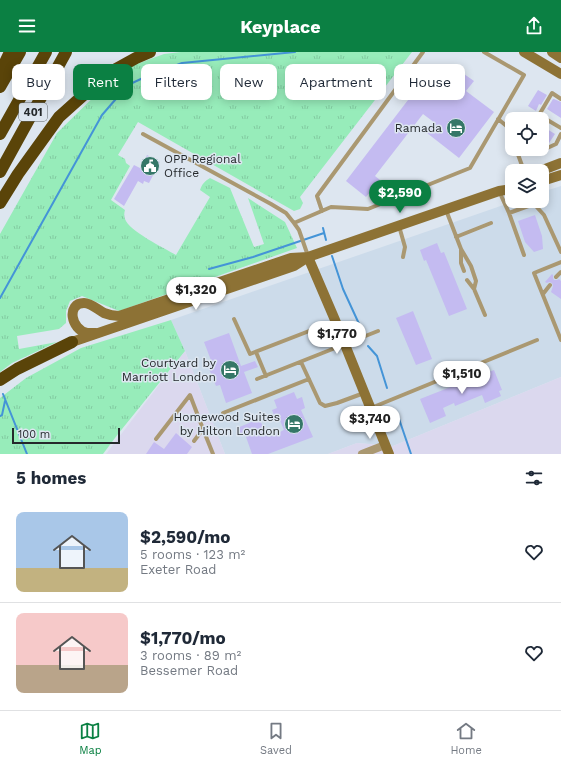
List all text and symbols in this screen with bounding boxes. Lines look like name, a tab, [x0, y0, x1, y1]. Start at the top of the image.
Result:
icon: menu	[16, 15, 38, 37]
icon: share	[523, 15, 545, 37]
text: Keyplace	[240, 16, 321, 37]
chip: Buy	[12, 64, 65, 100]
chip: Rent	[73, 64, 133, 100]
chip: Filters	[141, 64, 212, 100]
chip: New	[220, 64, 277, 100]
chip: Apartment	[285, 64, 386, 100]
chip: House	[394, 64, 465, 100]
road number: 401	[19, 103, 47, 121]
map controls	[505, 112, 549, 208]
button: locate	[505, 112, 549, 156]
hotel icon: Ramada	[445, 117, 467, 139]
place label: Ramada	[395, 121, 442, 135]
place label: OPP Regional Office	[164, 152, 241, 180]
public building icon: OPP Regional Office	[139, 155, 161, 177]
button: layers	[505, 164, 549, 208]
pin: $2,590	[367, 180, 433, 214]
text: $2,590	[378, 185, 422, 200]
pin: $1,320	[163, 277, 229, 311]
text: $1,320	[175, 282, 217, 297]
pin: $1,770	[304, 321, 370, 355]
text: $1,770	[317, 326, 357, 341]
place label: Courtyard by Marriott London	[122, 356, 217, 384]
hotel icon: Courtyard by Marriott London	[219, 359, 241, 381]
pin: $1,510	[429, 361, 495, 395]
text: $1,510	[442, 366, 482, 381]
pin: $3,740	[337, 406, 403, 440]
place label: Homewood Suites by Hilton London	[174, 410, 280, 438]
text: $3,740	[349, 411, 391, 426]
hotel icon: Homewood Suites by Hilton London	[283, 413, 305, 435]
scale bar	[12, 426, 120, 445]
text: 100 m	[18, 428, 50, 441]
icon: filters	[523, 467, 545, 489]
text: 5 homes	[16, 468, 86, 488]
text: $2,590/mo	[140, 527, 230, 547]
icon: home	[48, 528, 96, 576]
icon: heart	[523, 541, 545, 563]
text: 5 rooms · 123 m²	[140, 547, 245, 562]
text: Exeter Road	[140, 562, 216, 577]
text: $1,770/mo	[140, 628, 226, 648]
icon: home	[48, 629, 96, 677]
icon: heart	[523, 642, 545, 664]
text: 3 rooms · 89 m²	[140, 648, 241, 663]
text: Bessemer Road	[140, 663, 238, 678]
tab: Map	[79, 720, 102, 757]
tab: Saved	[260, 720, 292, 757]
tab: Home	[450, 720, 482, 757]

